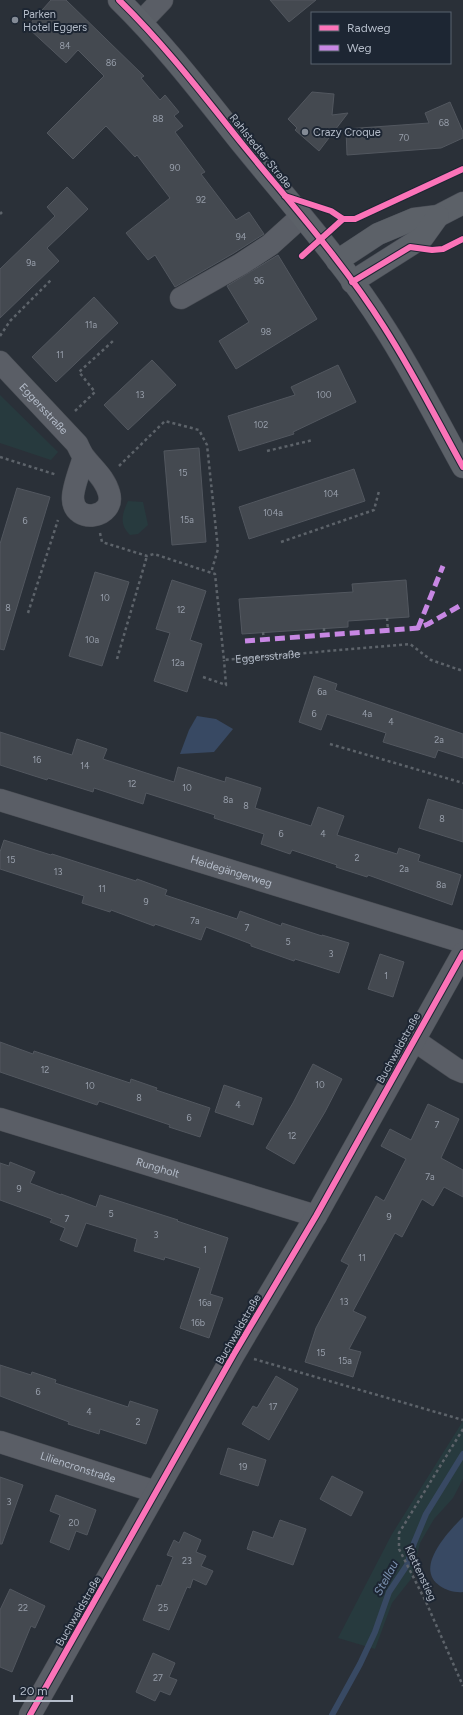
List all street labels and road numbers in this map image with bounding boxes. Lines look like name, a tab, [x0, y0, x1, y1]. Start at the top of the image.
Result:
street label: Rahlstedter Straße	[227, 112, 295, 191]
street label: Eggersstraße	[16, 381, 71, 437]
street label: Eggersstraße	[235, 647, 301, 666]
street label: Heidegängerweg	[189, 853, 274, 890]
street label: Buchwaldstraße	[374, 1011, 423, 1086]
street label: Rungholt	[134, 1155, 181, 1181]
street label: Buchwaldstraße	[213, 1292, 264, 1367]
street label: Liliencronstraße	[39, 1449, 117, 1486]
street label: Klettenstieg	[402, 1543, 439, 1603]
street label: Buchwaldstraße	[53, 1574, 104, 1649]

